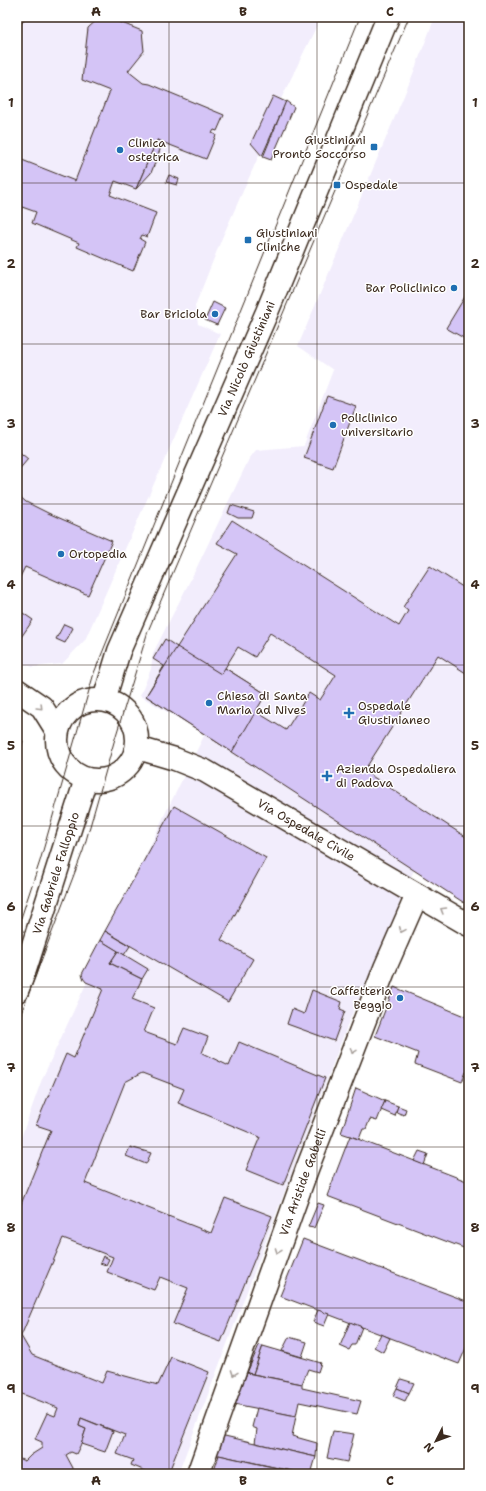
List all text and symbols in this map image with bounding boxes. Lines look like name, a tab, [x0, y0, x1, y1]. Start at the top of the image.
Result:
text: A	[91, 3, 101, 20]
text: B	[239, 3, 247, 20]
text: C	[386, 3, 394, 20]
text: 1	[8, 94, 14, 111]
text: 1	[472, 94, 478, 111]
place label: Giustiniani Pronto Soccorso	[273, 132, 366, 162]
place label: Clinica ostetrica	[128, 135, 180, 165]
marker: Giustiniani Pronto Soccorso	[369, 142, 379, 152]
marker: Clinica ostetrica	[115, 145, 125, 155]
place label: Ospedale	[345, 177, 398, 193]
marker: Ospedale	[332, 180, 342, 190]
place label: Giustiniani Cliniche	[256, 225, 318, 255]
marker: Giustiniani Cliniche	[243, 235, 253, 245]
text: 2	[6, 255, 16, 272]
text: 2	[470, 255, 480, 272]
place label: Bar Policlinico	[365, 280, 446, 296]
marker: Bar Policlinico	[449, 283, 459, 293]
street label: Via Nicolò Giustiniani	[214, 299, 279, 419]
place label: Bar Briciola	[140, 306, 208, 322]
marker: Bar Briciola	[210, 309, 220, 319]
place label: Policlinico universitario	[341, 410, 413, 440]
text: 3	[6, 415, 16, 432]
text: 3	[470, 415, 480, 432]
marker: Policlinico universitario	[328, 420, 338, 430]
place label: Ortopedia	[69, 546, 127, 562]
marker: Ortopedia	[56, 549, 66, 559]
text: 4	[6, 576, 16, 593]
text: 4	[470, 576, 480, 593]
place label: Chiesa di Santa Maria ad Nives	[217, 688, 308, 718]
marker: Chiesa di Santa Maria ad Nives	[204, 698, 214, 708]
place label: Ospedale Giustinianeo	[358, 698, 430, 728]
one-way arrow	[35, 702, 43, 710]
marker: Ospedale Giustinianeo	[343, 707, 355, 719]
text: 5	[7, 737, 15, 754]
text: 5	[471, 737, 479, 754]
place label: Azienda Ospedaliera di Padova	[336, 761, 456, 791]
marker: Azienda Ospedaliera di Padova	[321, 770, 333, 782]
street label: Via Ospedale Civile	[254, 795, 358, 865]
street label: Via Gabriele Falloppio	[29, 810, 83, 937]
text: 6	[6, 898, 16, 915]
text: 6	[470, 898, 480, 915]
one-way arrow	[440, 907, 447, 914]
one-way arrow	[399, 926, 407, 934]
place label: Caffetteria Beggio	[330, 983, 393, 1013]
marker: Caffetteria Beggio	[395, 993, 405, 1003]
one-way arrow	[350, 1047, 358, 1054]
text: 7	[6, 1059, 16, 1076]
text: 7	[470, 1059, 480, 1076]
street label: Via Aristide Gabelli	[276, 1126, 330, 1238]
text: 8	[6, 1219, 16, 1236]
text: 8	[470, 1219, 480, 1236]
one-way arrow	[274, 1247, 282, 1254]
one-way arrow	[230, 1370, 238, 1377]
text: 9	[6, 1380, 16, 1397]
text: 9	[470, 1380, 480, 1397]
north arrow	[416, 1421, 456, 1461]
text: N	[420, 1439, 437, 1456]
text: A	[91, 1472, 101, 1489]
text: B	[239, 1472, 247, 1489]
text: C	[386, 1472, 394, 1489]

